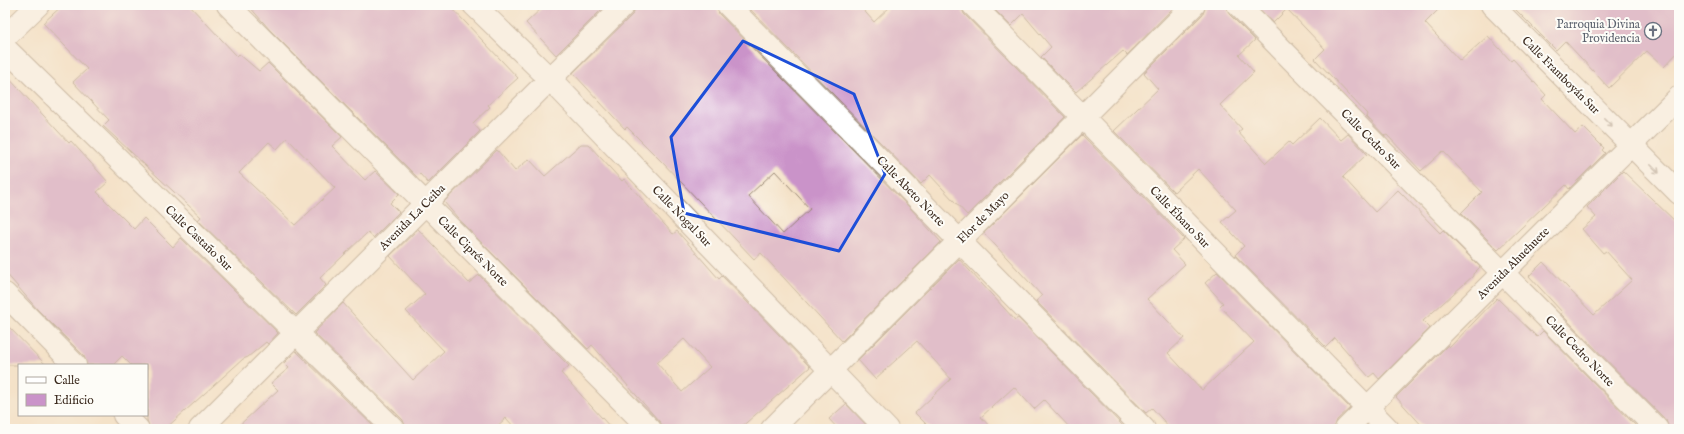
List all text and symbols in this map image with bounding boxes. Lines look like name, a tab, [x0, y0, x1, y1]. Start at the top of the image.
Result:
place label: Parroquia Divina Providencia	[1557, 17, 1641, 46]
church icon: Parroquia Divina Providencia	[1643, 21, 1663, 41]
street label: Calle Framboyán Sur	[1518, 33, 1603, 118]
street label: Calle Cedro Sur	[1337, 106, 1404, 173]
one-way arrow	[1603, 117, 1613, 127]
street label: Calle Abeto Norte	[873, 153, 948, 230]
one-way arrow	[1650, 164, 1660, 174]
street label: Avenida La Ceiba	[375, 181, 449, 254]
street label: Calle Ébano Sur	[1146, 182, 1214, 252]
street label: Calle Nogal Sur	[649, 183, 715, 251]
street label: Flor de Mayo	[954, 188, 1013, 246]
street label: Calle Castaño Sur	[162, 202, 236, 275]
street label: Calle Ciprés Norte	[433, 213, 511, 291]
street label: Avenida Ahuehuete	[1473, 224, 1553, 303]
street label: Calle Cedro Norte	[1542, 313, 1618, 390]
legend	[18, 364, 148, 416]
text: Calle	[54, 373, 80, 388]
text: Edificio	[54, 393, 94, 408]

